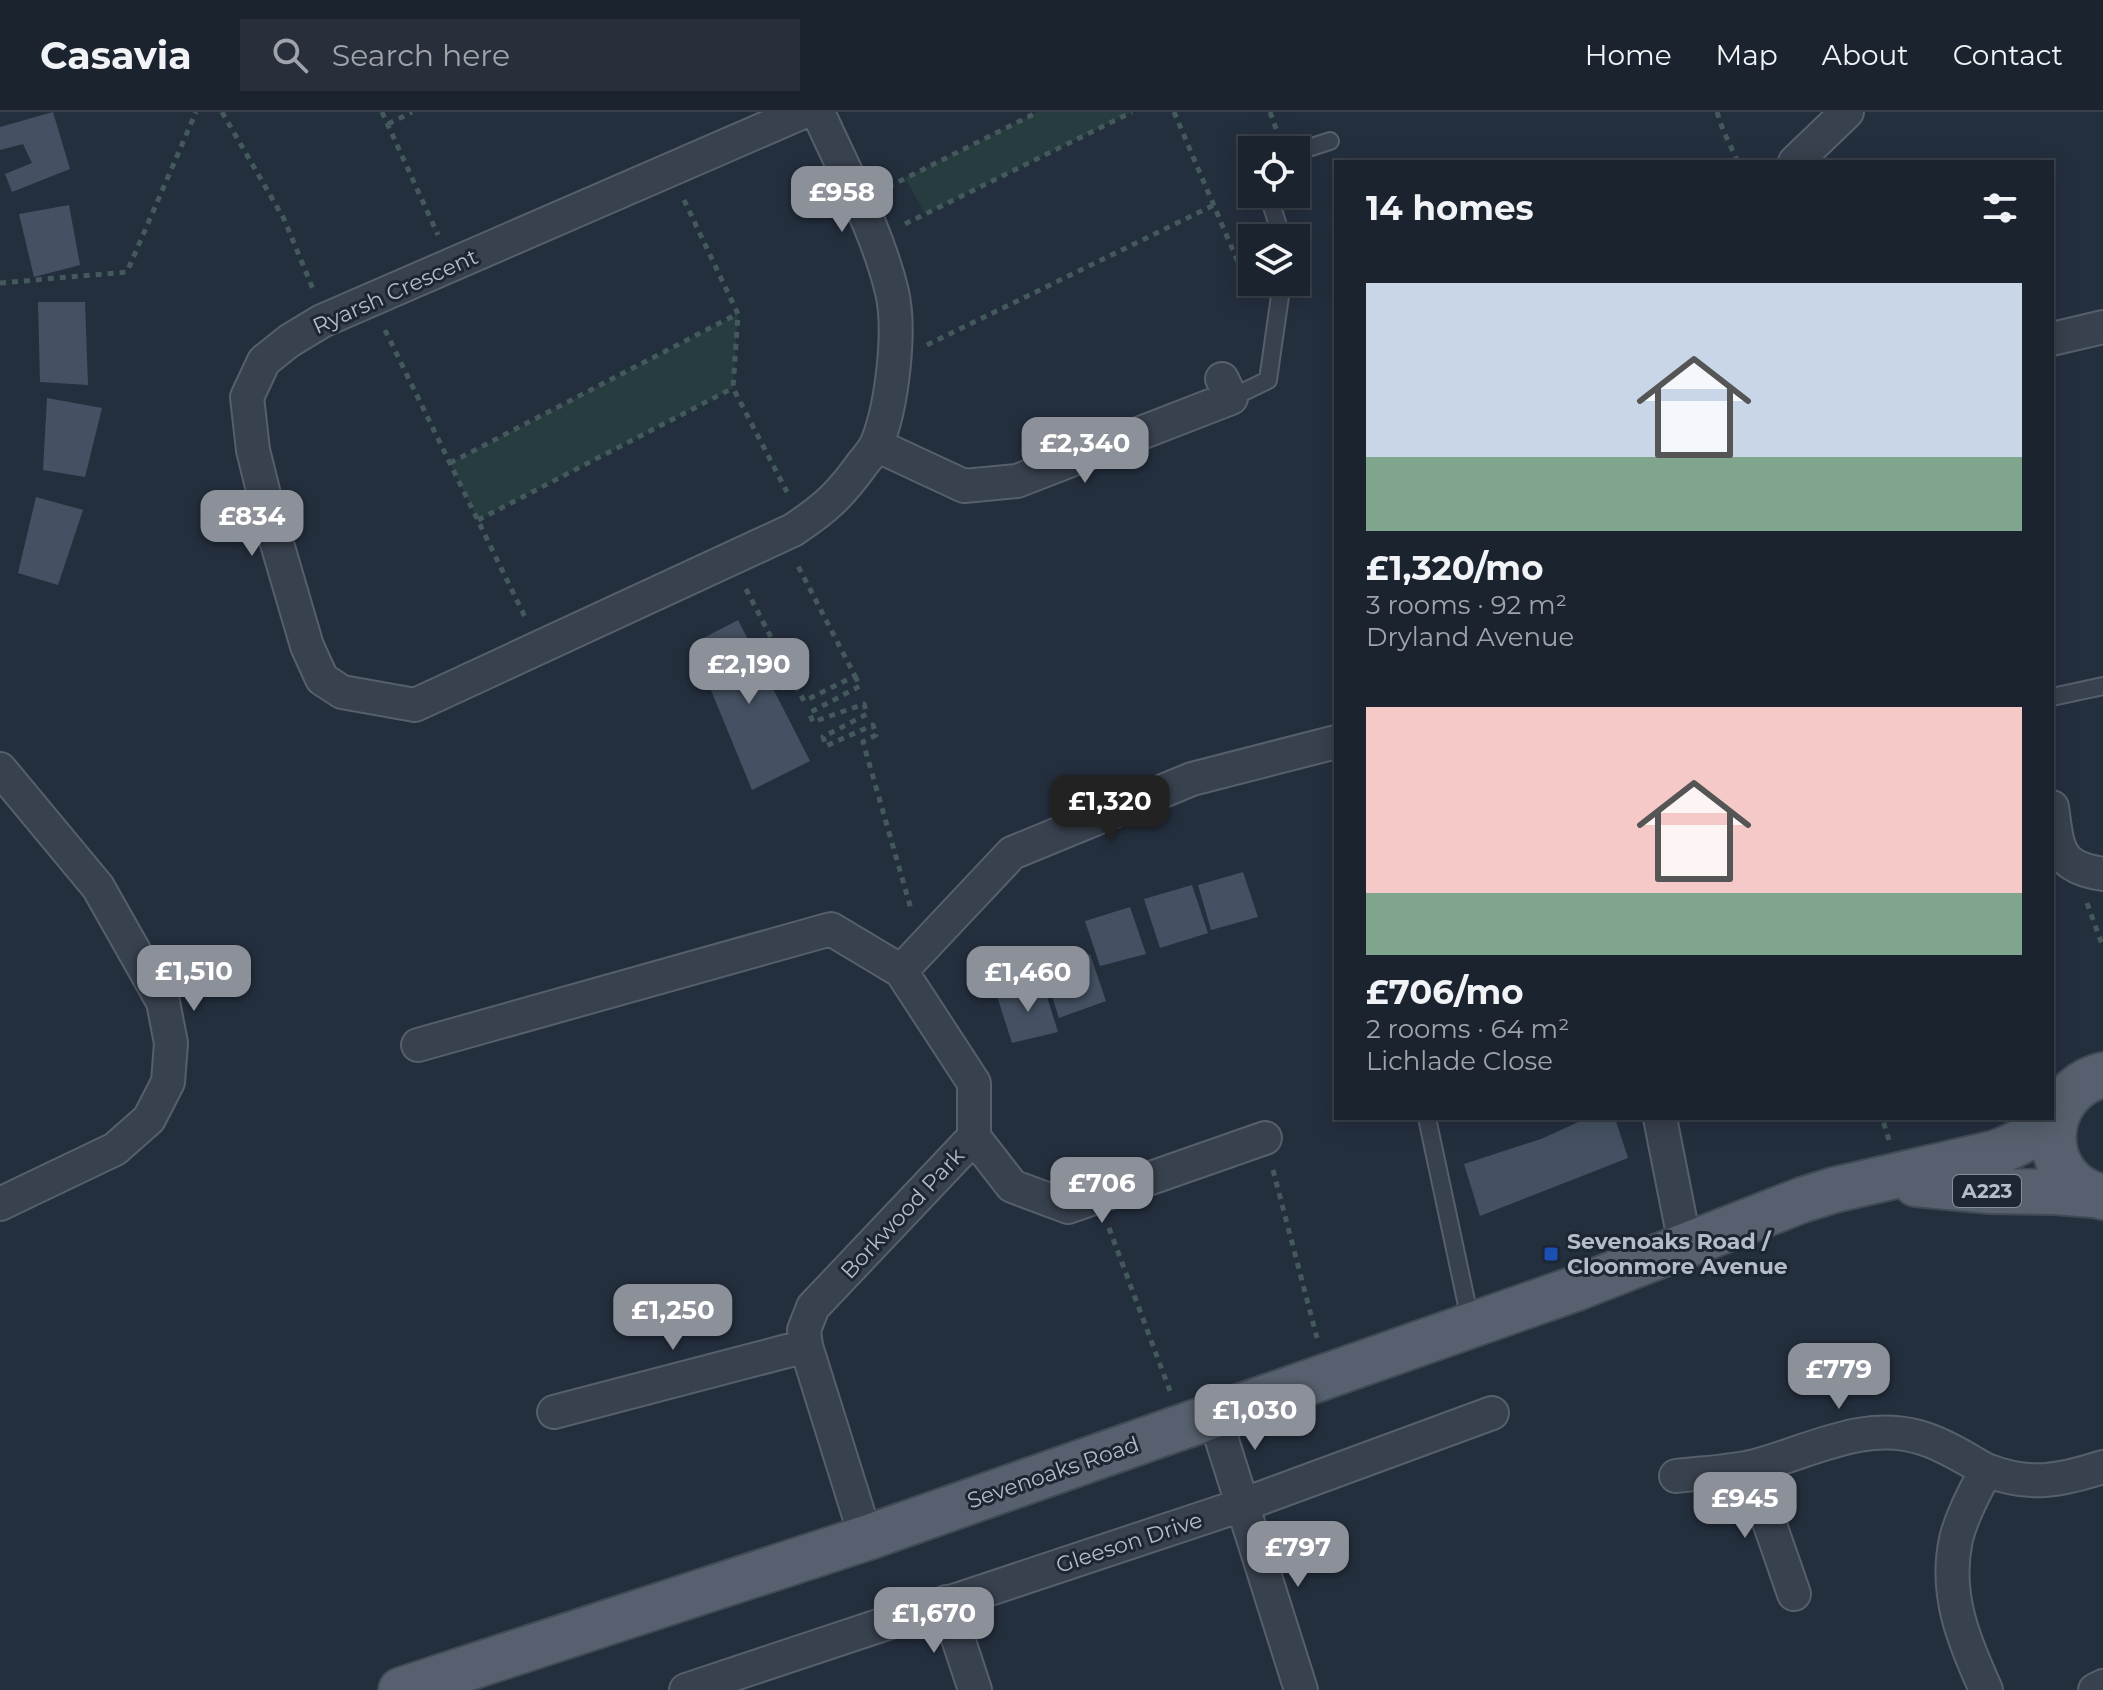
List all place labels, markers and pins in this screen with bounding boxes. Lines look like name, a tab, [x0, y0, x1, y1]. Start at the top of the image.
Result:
pin: £958	[795, 166, 889, 234]
pin: £2,340	[1020, 417, 1150, 485]
pin: £834	[205, 490, 299, 558]
pin: £2,190	[684, 638, 814, 706]
pin: £1,320	[1045, 775, 1175, 843]
pin: £1,510	[129, 945, 259, 1013]
pin: £1,460	[963, 946, 1093, 1014]
pin: £706	[1055, 1157, 1149, 1225]
place label: Sevenoaks Road / Cloonmore Avenue	[1567, 1228, 1788, 1280]
marker: Sevenoaks Road / Cloonmore Avenue	[1542, 1245, 1560, 1263]
pin: £1,250	[608, 1284, 738, 1352]
pin: £779	[1792, 1343, 1886, 1411]
pin: £1,030	[1190, 1384, 1320, 1452]
pin: £945	[1698, 1472, 1792, 1540]
pin: £797	[1251, 1521, 1345, 1589]
pin: £1,670	[869, 1587, 999, 1655]

